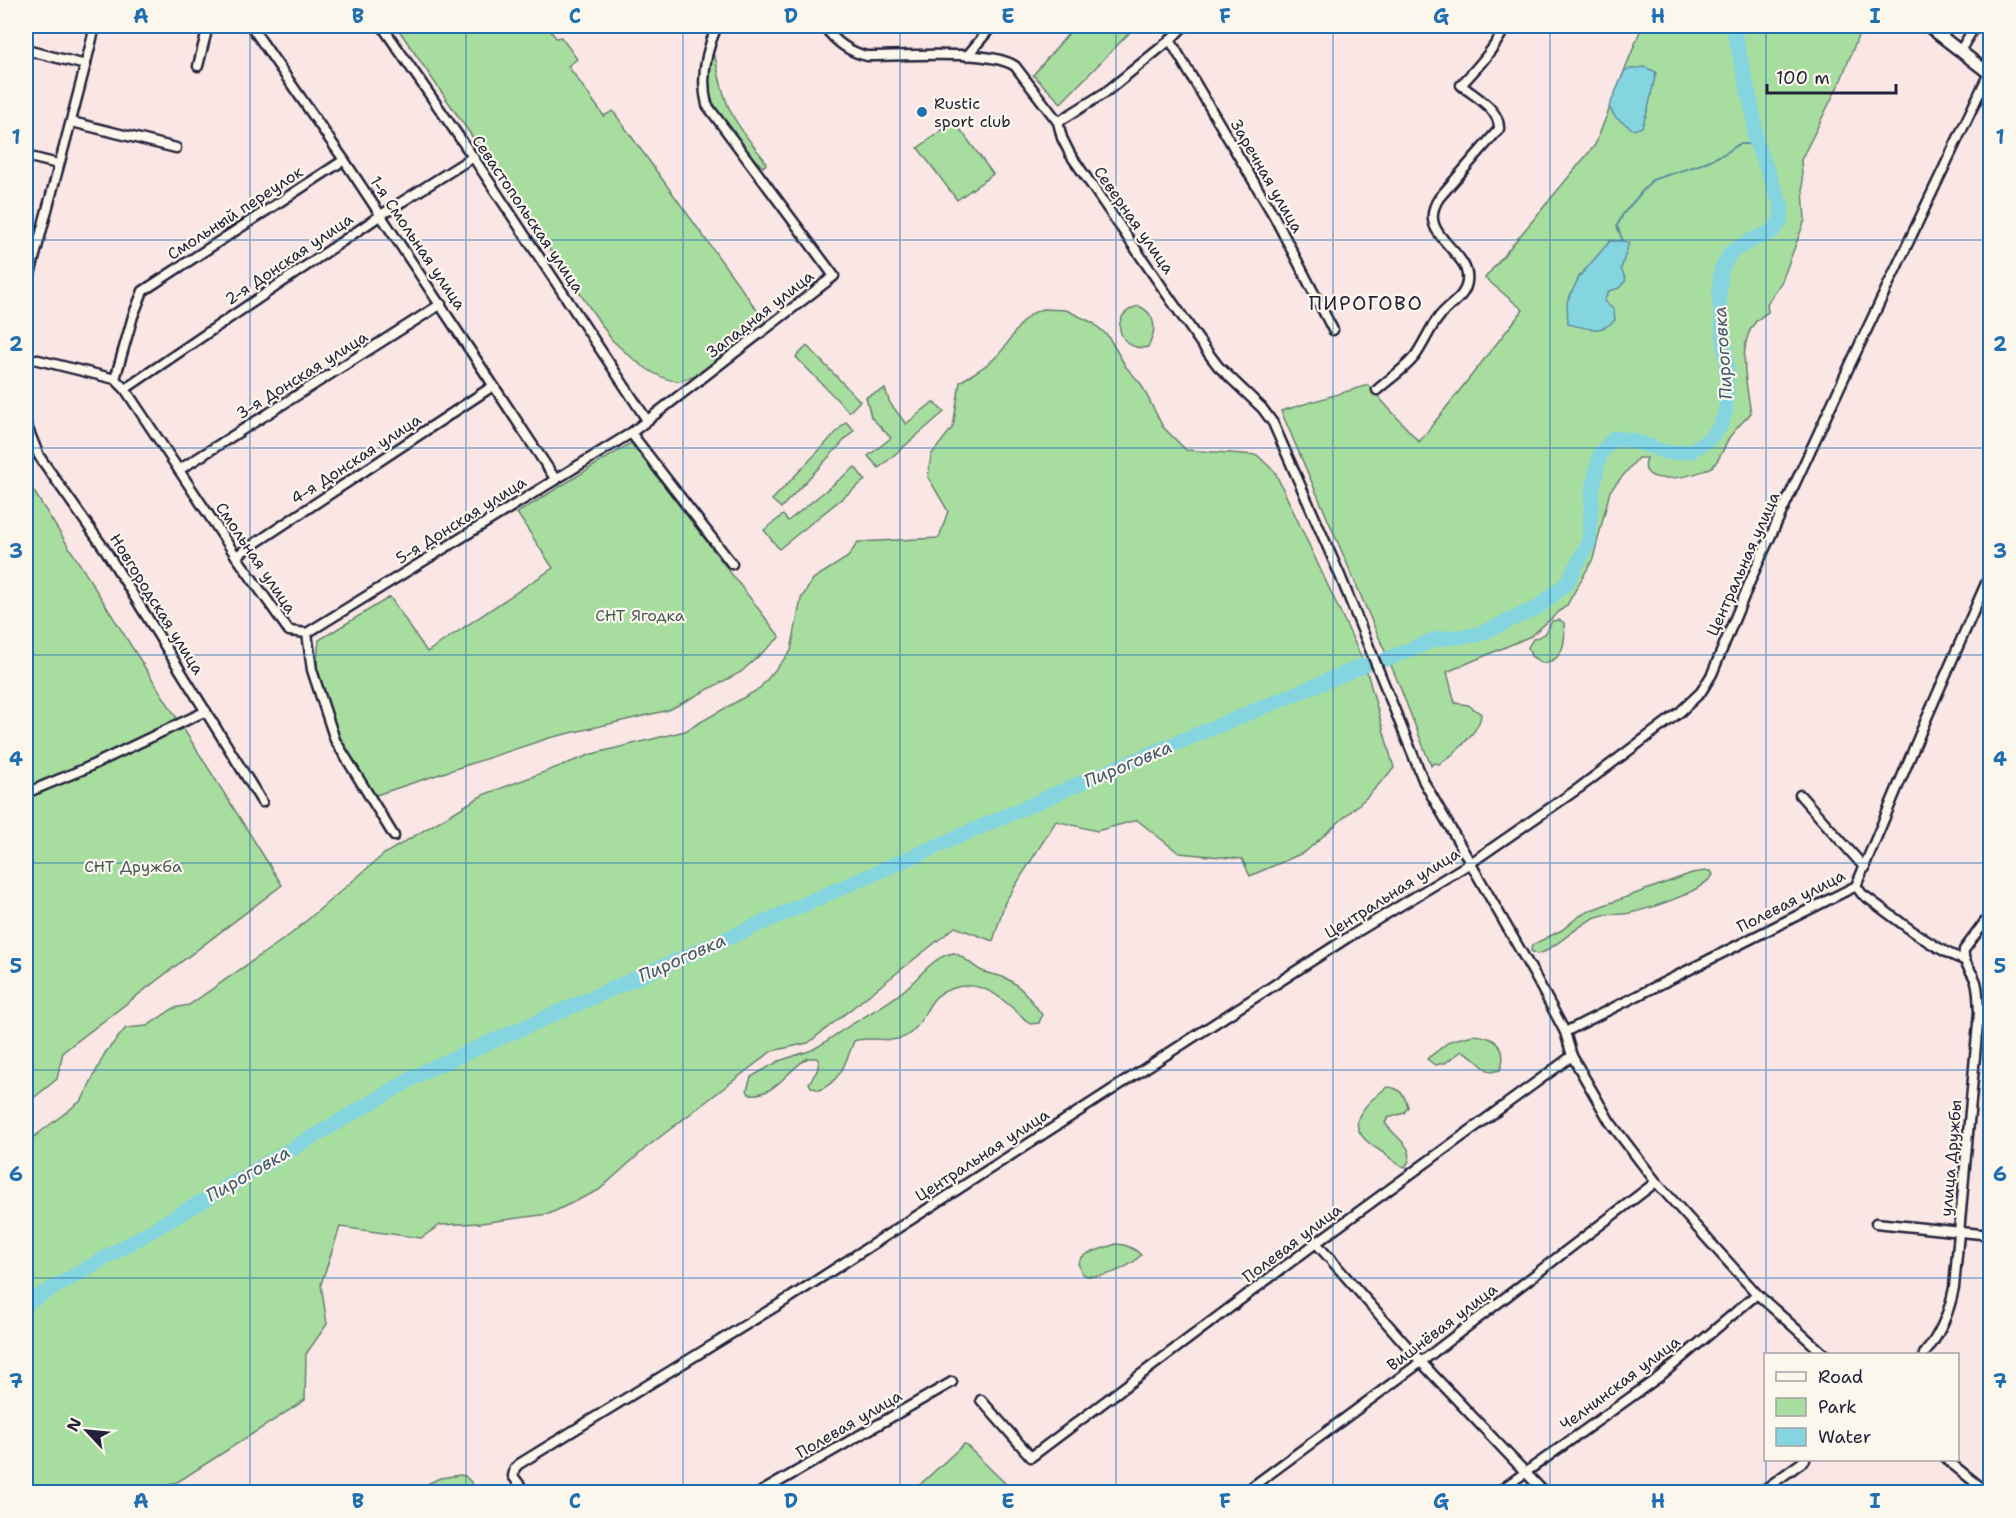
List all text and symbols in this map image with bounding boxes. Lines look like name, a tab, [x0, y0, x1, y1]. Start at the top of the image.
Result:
text: A	[133, 3, 149, 29]
text: B	[352, 3, 364, 29]
text: C	[569, 3, 581, 29]
text: D	[784, 3, 798, 29]
text: E	[1001, 3, 1015, 29]
text: F	[1219, 3, 1231, 29]
text: G	[1433, 3, 1449, 29]
text: H	[1651, 3, 1665, 29]
text: I	[1869, 3, 1881, 29]
scale bar	[1767, 57, 1896, 95]
text: 100 m	[1776, 66, 1830, 90]
place label: Rustic sport club	[934, 93, 1011, 132]
marker: Rustic sport club	[915, 105, 929, 119]
street label: Заречная улица	[1226, 115, 1308, 237]
text: 1	[11, 124, 21, 150]
text: 1	[1995, 124, 2005, 150]
street label: Севастопольская улица	[467, 131, 589, 297]
street label: Смольный переулок	[163, 161, 307, 265]
street label: Северная улица	[1089, 162, 1179, 278]
street label: 1-я Смольная улица	[365, 172, 471, 314]
street label: 2-я Донская улица	[221, 208, 357, 310]
street label: Западная улица	[702, 265, 818, 363]
district label: ПИРОГОВО	[1309, 290, 1423, 316]
water label: Пироговка	[1708, 306, 1738, 400]
street label: 3-я Донская улица	[232, 326, 372, 424]
text: 2	[9, 331, 23, 357]
text: 2	[1993, 331, 2007, 357]
street label: 4-я Донская улица	[287, 409, 425, 509]
street label: 5-я Донская улица	[392, 471, 530, 569]
street label: Центральная улица	[1702, 489, 1784, 639]
street label: Смольная улица	[211, 498, 301, 618]
street label: Новгородская улица	[105, 530, 209, 679]
text: 3	[9, 538, 23, 564]
text: 3	[1993, 538, 2007, 564]
park label: СНТ Ягодка	[595, 605, 685, 626]
water label: Пироговка	[1080, 735, 1176, 793]
text: 4	[9, 746, 23, 772]
text: 4	[1993, 746, 2007, 772]
street label: Центральная улица	[1320, 843, 1464, 943]
park label: СНТ Дружба	[84, 856, 182, 877]
street label: Полевая улица	[1733, 865, 1849, 937]
water label: Пироговка	[634, 928, 730, 988]
text: 5	[10, 953, 22, 979]
text: 5	[1994, 953, 2006, 979]
street label: улица Дружбы	[1935, 1099, 1967, 1217]
street label: Центральная улица	[911, 1104, 1053, 1206]
water label: Пироговка	[202, 1140, 294, 1208]
text: 6	[9, 1161, 23, 1187]
text: 6	[1993, 1161, 2007, 1187]
street label: Полевая улица	[1238, 1199, 1346, 1287]
street label: Вишнёвая улица	[1383, 1279, 1501, 1375]
street label: Челнинская улица	[1556, 1331, 1684, 1435]
legend	[1764, 1353, 1959, 1461]
text: Road	[1818, 1365, 1863, 1389]
text: 7	[9, 1368, 23, 1394]
text: 7	[1993, 1368, 2007, 1394]
street label: Полевая улица	[792, 1385, 906, 1463]
text: Park	[1818, 1395, 1857, 1419]
north arrow	[57, 1401, 117, 1461]
text: N	[62, 1414, 86, 1435]
text: Water	[1818, 1425, 1871, 1449]
text: A	[133, 1488, 149, 1514]
text: B	[352, 1488, 364, 1514]
text: C	[569, 1488, 581, 1514]
text: D	[784, 1488, 798, 1514]
text: E	[1001, 1488, 1015, 1514]
text: F	[1219, 1488, 1231, 1514]
text: G	[1433, 1488, 1449, 1514]
text: H	[1651, 1488, 1665, 1514]
text: I	[1869, 1488, 1881, 1514]

